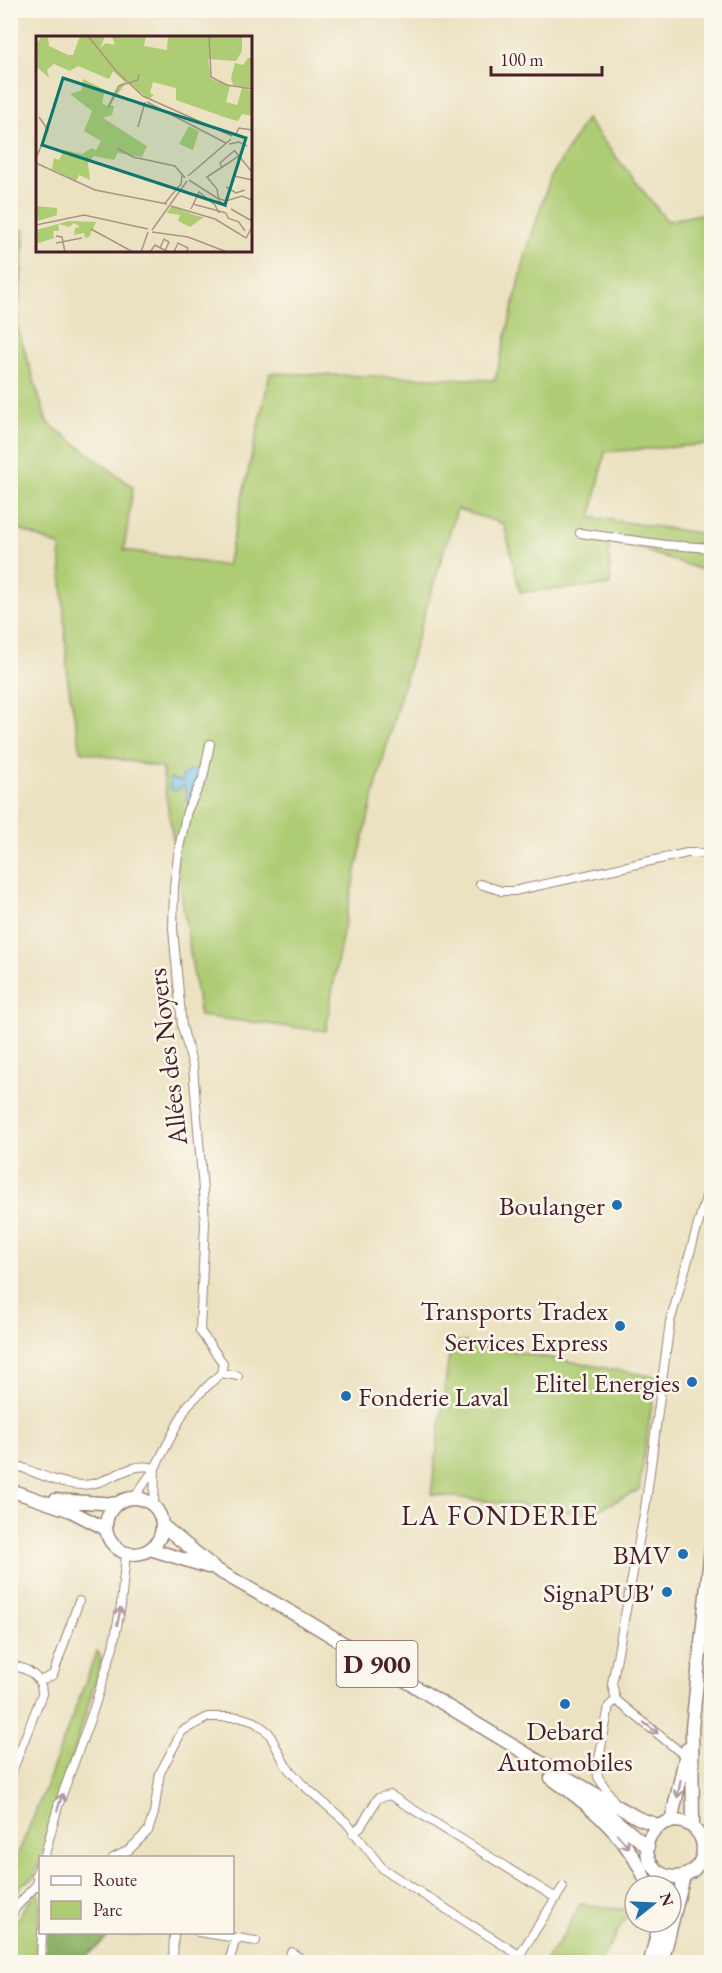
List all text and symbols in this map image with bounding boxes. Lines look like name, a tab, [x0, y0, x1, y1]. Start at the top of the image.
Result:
inset map	[36, 36, 252, 252]
scale bar	[491, 39, 602, 77]
text: 100 m	[500, 48, 544, 71]
street label: Allées des Noyers	[139, 966, 195, 1149]
place label: Boulanger	[499, 1188, 605, 1223]
marker: Boulanger	[610, 1198, 624, 1212]
place label: Transports Tradex Services Express	[420, 1293, 608, 1359]
marker: Transports Tradex Services Express	[613, 1319, 627, 1333]
place label: Elitel Energies	[534, 1365, 680, 1400]
marker: Elitel Energies	[685, 1375, 699, 1389]
place label: Fonderie Laval	[358, 1379, 509, 1414]
marker: Fonderie Laval	[339, 1389, 353, 1403]
district label: LA FONDERIE	[401, 1497, 599, 1533]
place label: BMV	[613, 1537, 672, 1572]
marker: BMV	[676, 1547, 690, 1561]
place label: SignaPUB'	[543, 1575, 655, 1610]
marker: SignaPUB'	[660, 1585, 674, 1599]
one-way arrow	[114, 1607, 125, 1626]
road number: D 900	[336, 1641, 418, 1687]
marker: Debard Automobiles	[558, 1697, 572, 1711]
place label: Debard Automobiles	[496, 1713, 633, 1779]
one-way arrow	[643, 1721, 659, 1734]
one-way arrow	[673, 1779, 684, 1799]
one-way arrow	[56, 1793, 67, 1812]
one-way arrow	[616, 1833, 630, 1848]
legend	[39, 1856, 234, 1934]
text: Route	[93, 1868, 137, 1891]
north arrow	[623, 1874, 683, 1934]
text: N	[655, 1890, 679, 1909]
text: Parc	[93, 1898, 123, 1921]

